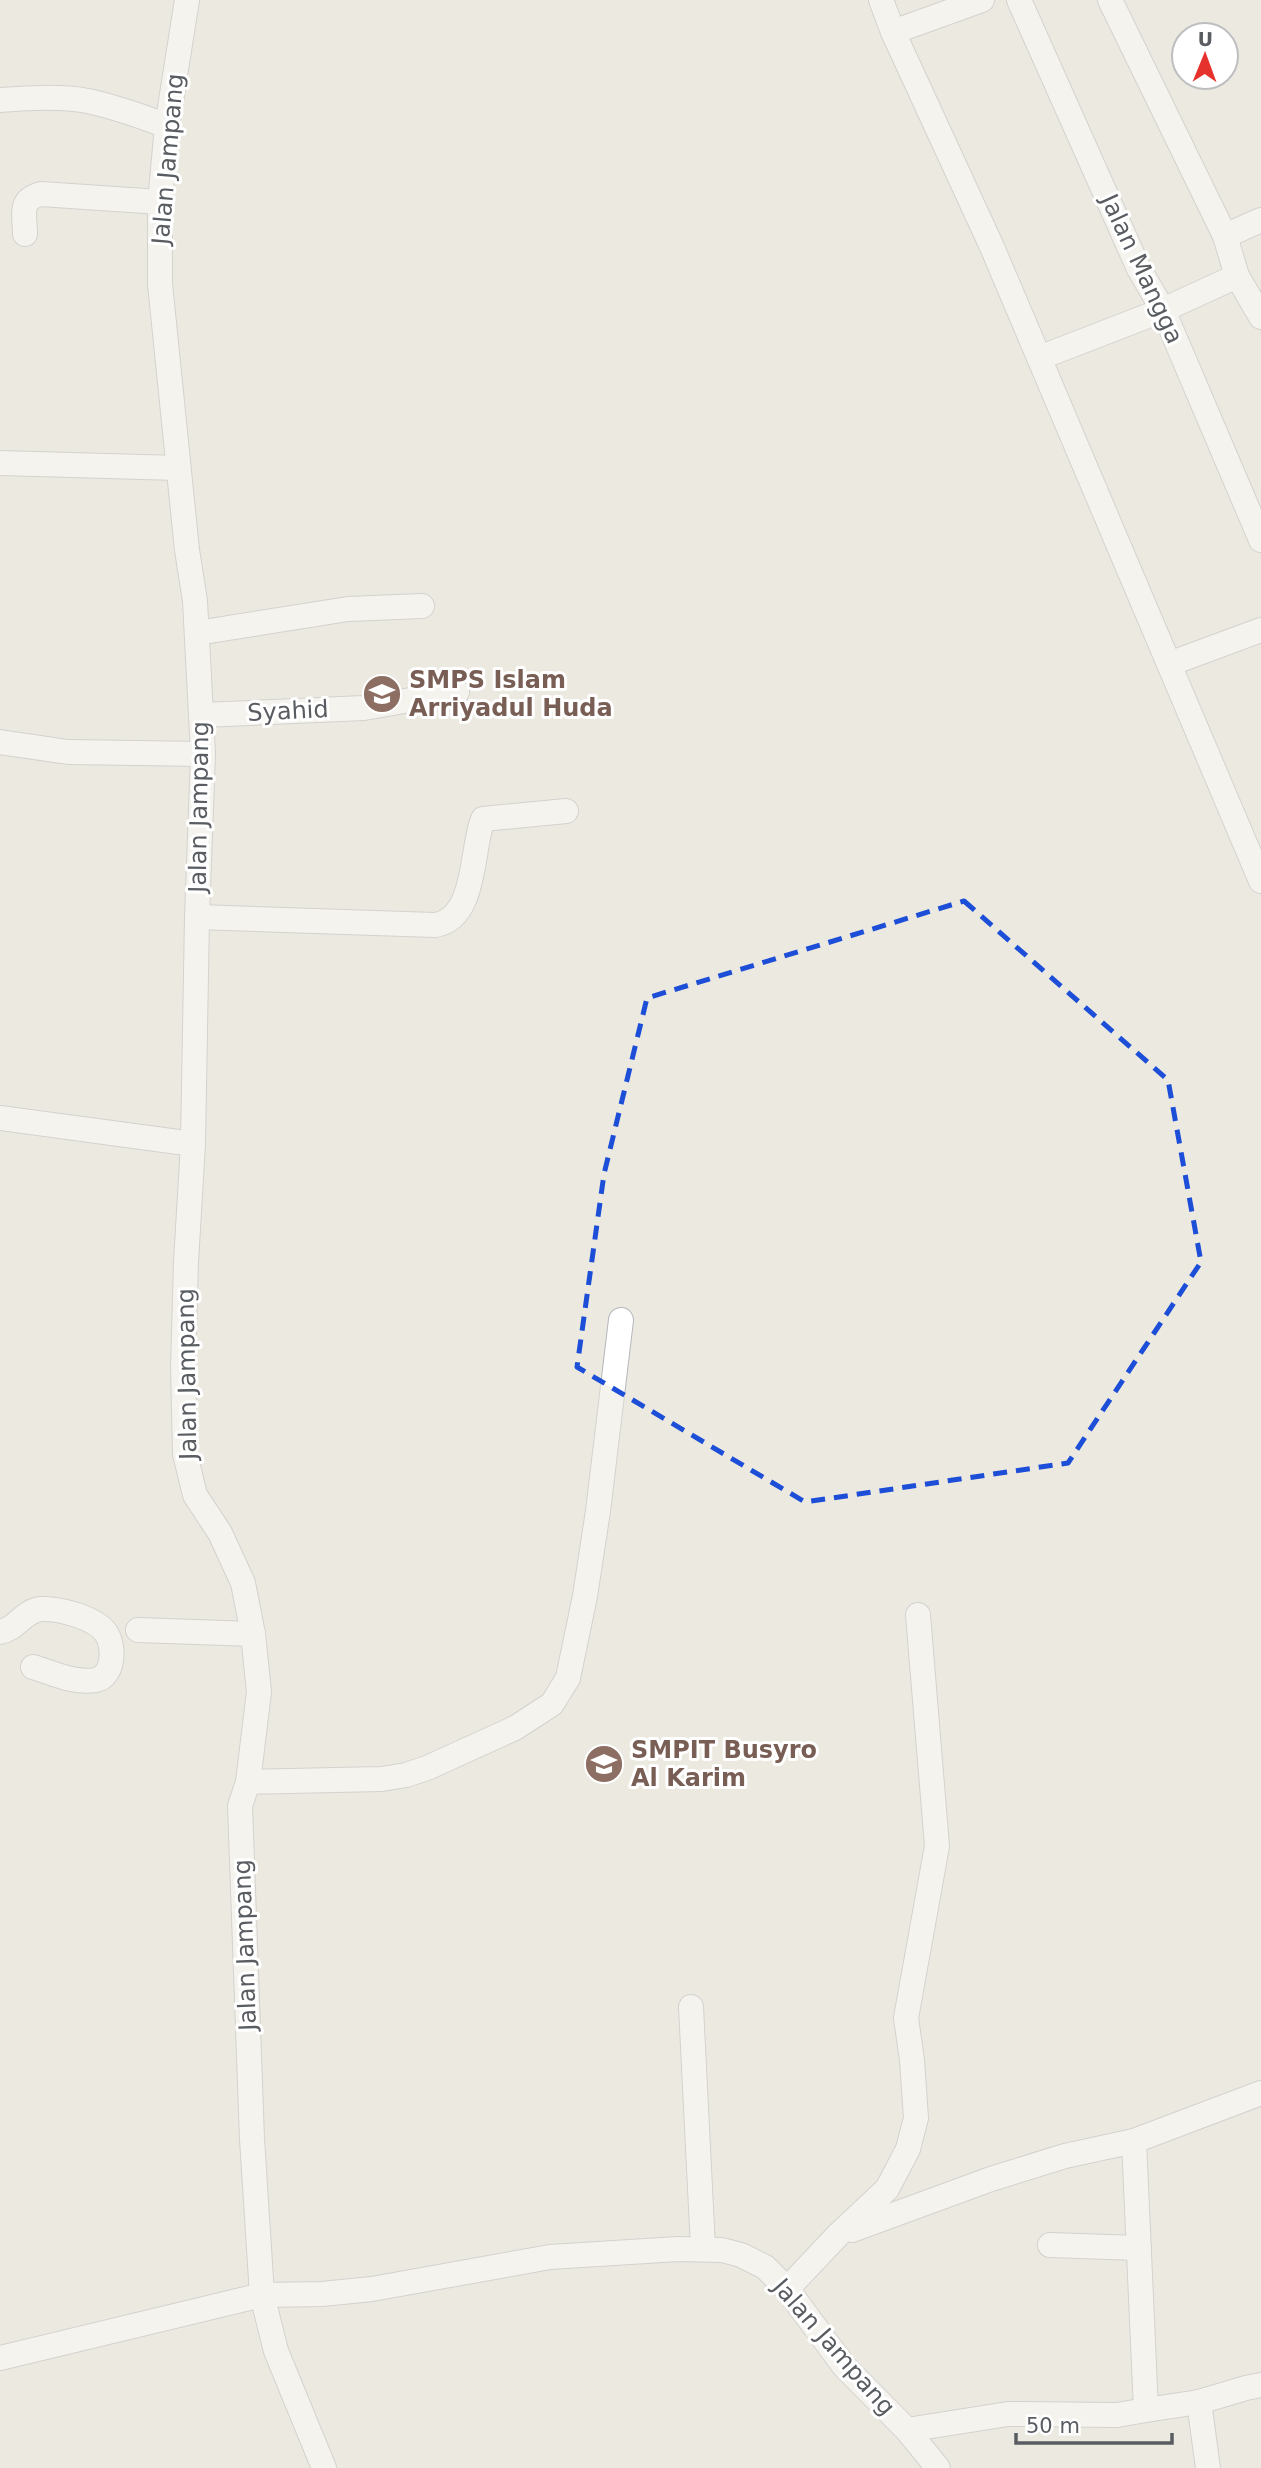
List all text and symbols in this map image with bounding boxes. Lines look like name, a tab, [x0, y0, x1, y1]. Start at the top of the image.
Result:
north arrow	[1170, 21, 1240, 91]
text: U	[1197, 28, 1213, 50]
street label: Jalan Jampang	[146, 72, 189, 248]
street label: Jalan Mangga	[1094, 188, 1189, 348]
place label: SMPS Islam Arriyadul Huda	[409, 666, 613, 722]
school or university icon: SMPS Islam Arriyadul Huda	[361, 673, 403, 715]
street label: Syahid	[247, 695, 329, 727]
street label: Jalan Jampang	[183, 721, 214, 895]
street label: Jalan Jampang	[172, 1288, 203, 1462]
place label: SMPIT Busyro Al Karim	[631, 1736, 817, 1792]
school or university icon: SMPIT Busyro Al Karim	[583, 1743, 625, 1785]
street label: Jalan Jampang	[228, 1859, 262, 2033]
street label: Jalan Jampang	[766, 2272, 901, 2421]
scale bar	[1016, 2402, 1172, 2446]
text: 50 m	[1026, 2414, 1080, 2438]

